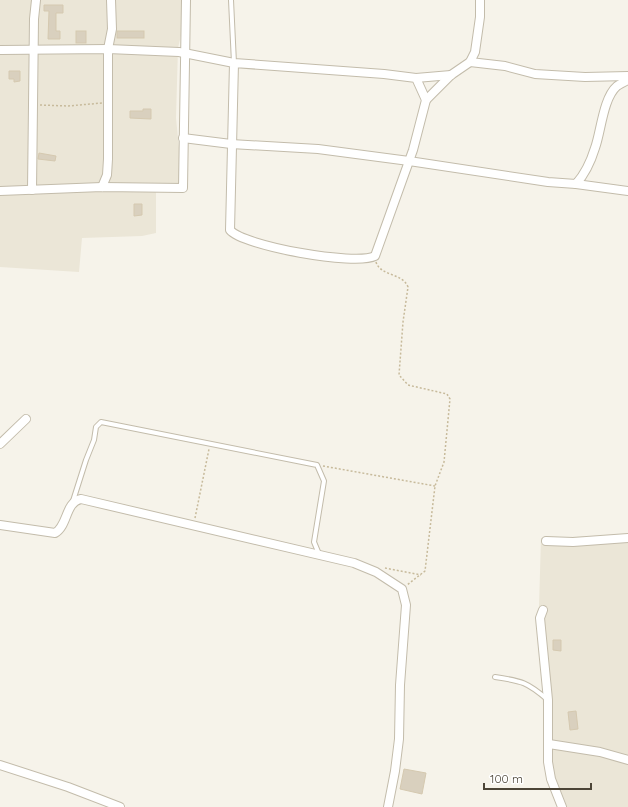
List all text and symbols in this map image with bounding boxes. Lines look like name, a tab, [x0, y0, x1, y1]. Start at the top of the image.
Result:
scale bar	[484, 765, 591, 791]
text: 100 m	[490, 771, 523, 786]

